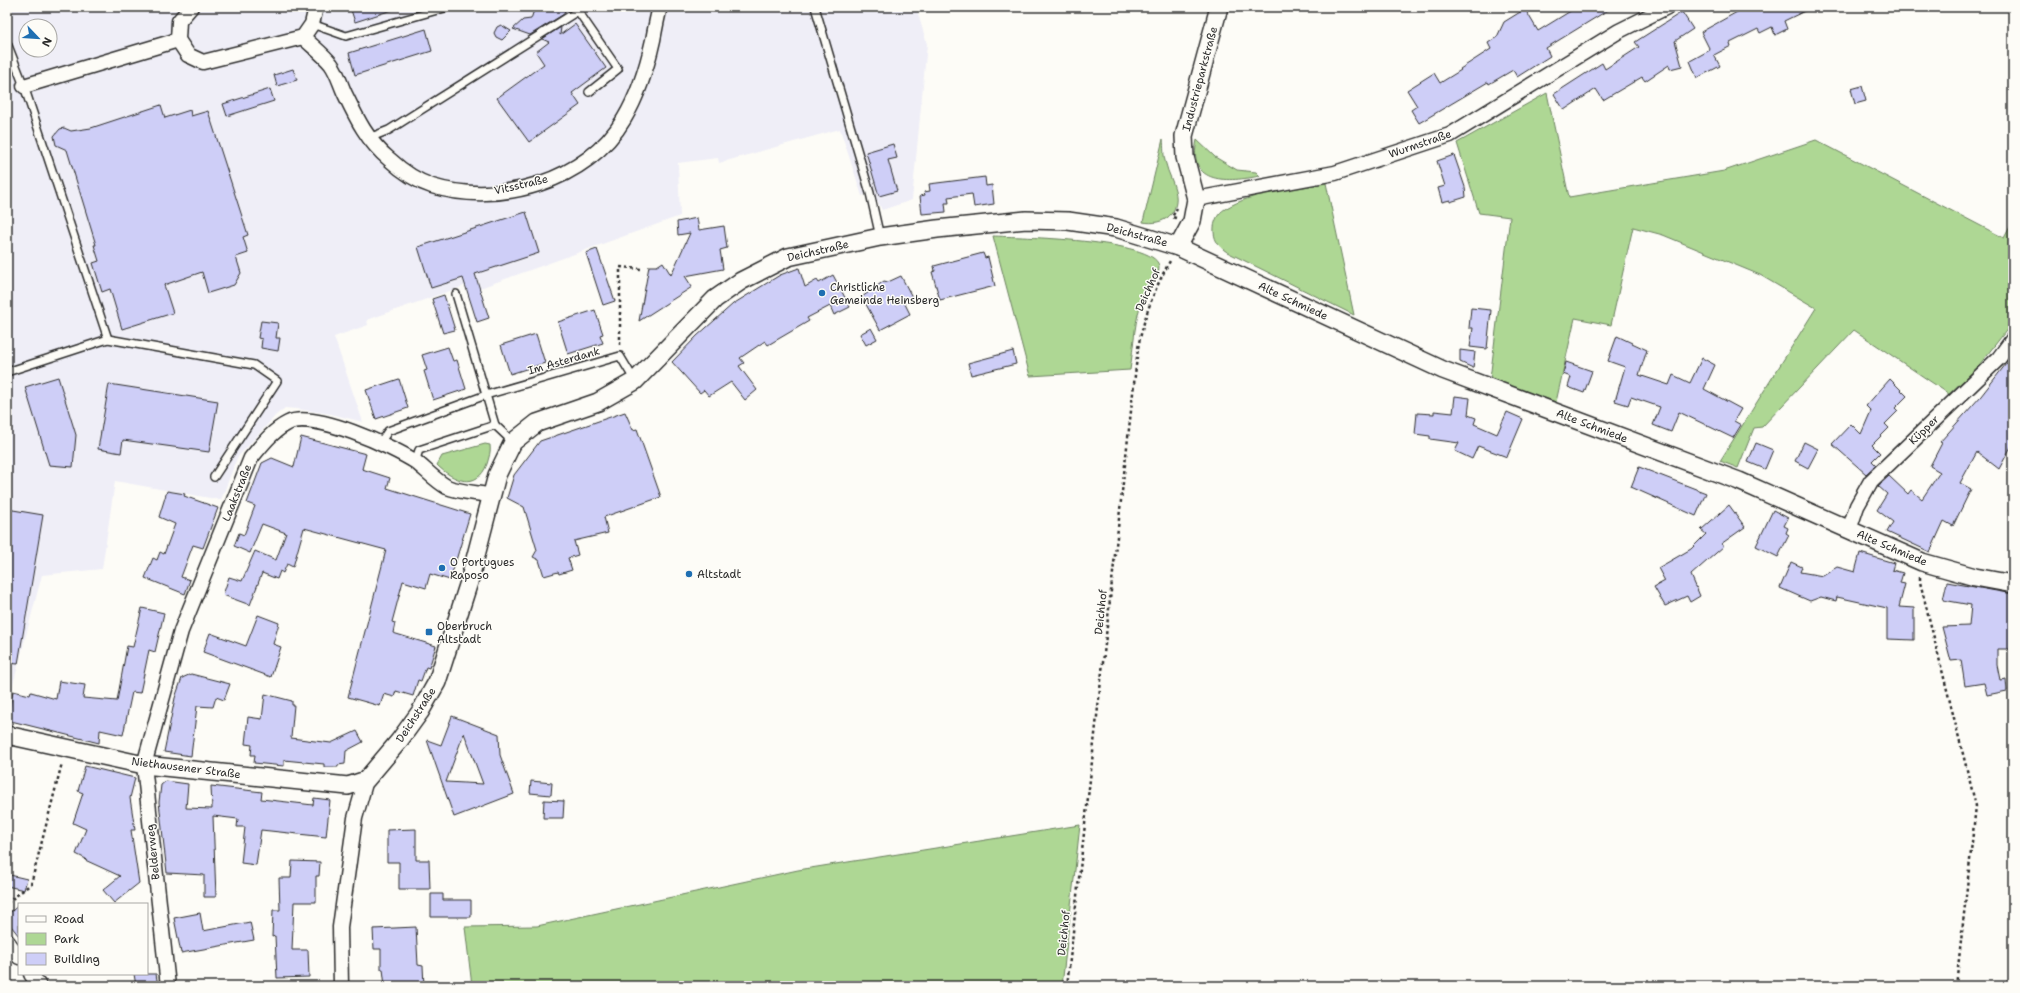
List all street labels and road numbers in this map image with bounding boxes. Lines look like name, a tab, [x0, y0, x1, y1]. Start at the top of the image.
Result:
street label: Industrieparkstraße	[1179, 25, 1221, 133]
street label: Wurmstraße	[1387, 126, 1453, 162]
street label: Vitsstraße	[492, 171, 550, 199]
street label: Deichstraße	[1105, 220, 1169, 250]
street label: Deichstraße	[786, 237, 850, 265]
street label: Deichhof	[1132, 265, 1165, 314]
street label: Alte Schmiede	[1256, 278, 1330, 324]
street label: Im Asterdank	[526, 344, 602, 378]
street label: Alte Schmiede	[1554, 406, 1630, 446]
street label: Küpper	[1906, 412, 1942, 448]
street label: Laakstraße	[219, 462, 255, 524]
street label: Alte Schmiede	[1854, 526, 1930, 570]
street label: Deichhof	[1091, 588, 1111, 635]
street label: Deichstraße	[393, 685, 439, 745]
street label: Niethausener Straße	[130, 754, 242, 782]
street label: Belderweg	[143, 823, 163, 881]
street label: Deichhof	[1054, 909, 1074, 956]

